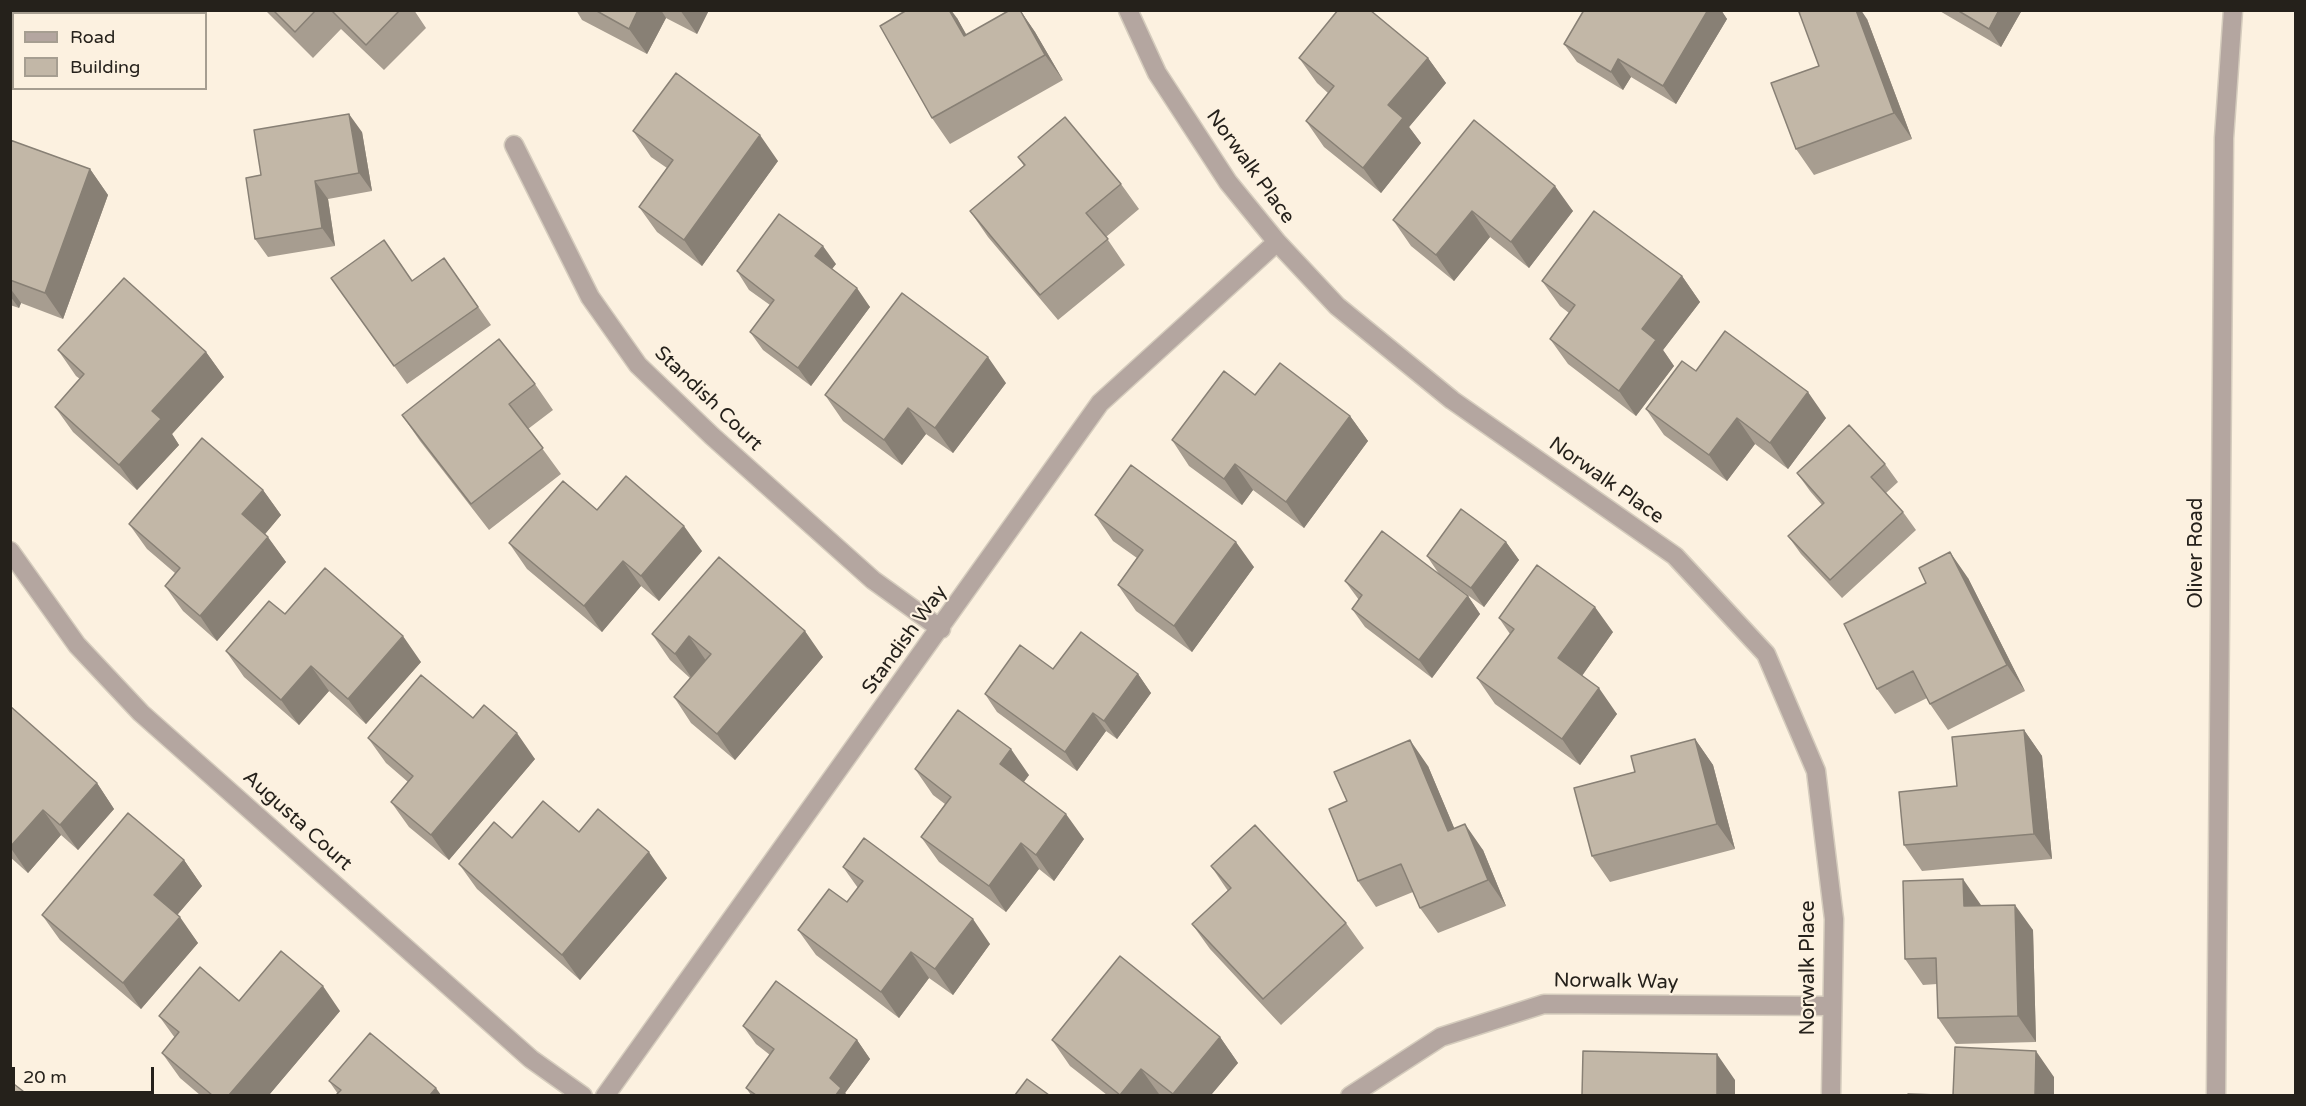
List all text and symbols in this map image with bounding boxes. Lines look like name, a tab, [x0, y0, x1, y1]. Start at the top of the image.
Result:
legend	[12, 12, 207, 90]
text: Road	[70, 26, 115, 48]
text: Building	[70, 56, 140, 78]
street label: Norwalk Place	[1201, 105, 1299, 229]
street label: Standish Court	[649, 341, 767, 457]
street label: Norwalk Place	[1544, 432, 1668, 530]
street label: Oliver Road	[2185, 498, 2209, 608]
street label: Standish Way	[857, 581, 953, 699]
street label: Augusta Court	[238, 766, 356, 876]
street label: Norwalk Place	[1797, 900, 1821, 1036]
street label: Norwalk Way	[1553, 969, 1679, 995]
scale bar	[15, 1055, 158, 1093]
text: 20 m	[23, 1066, 67, 1088]

